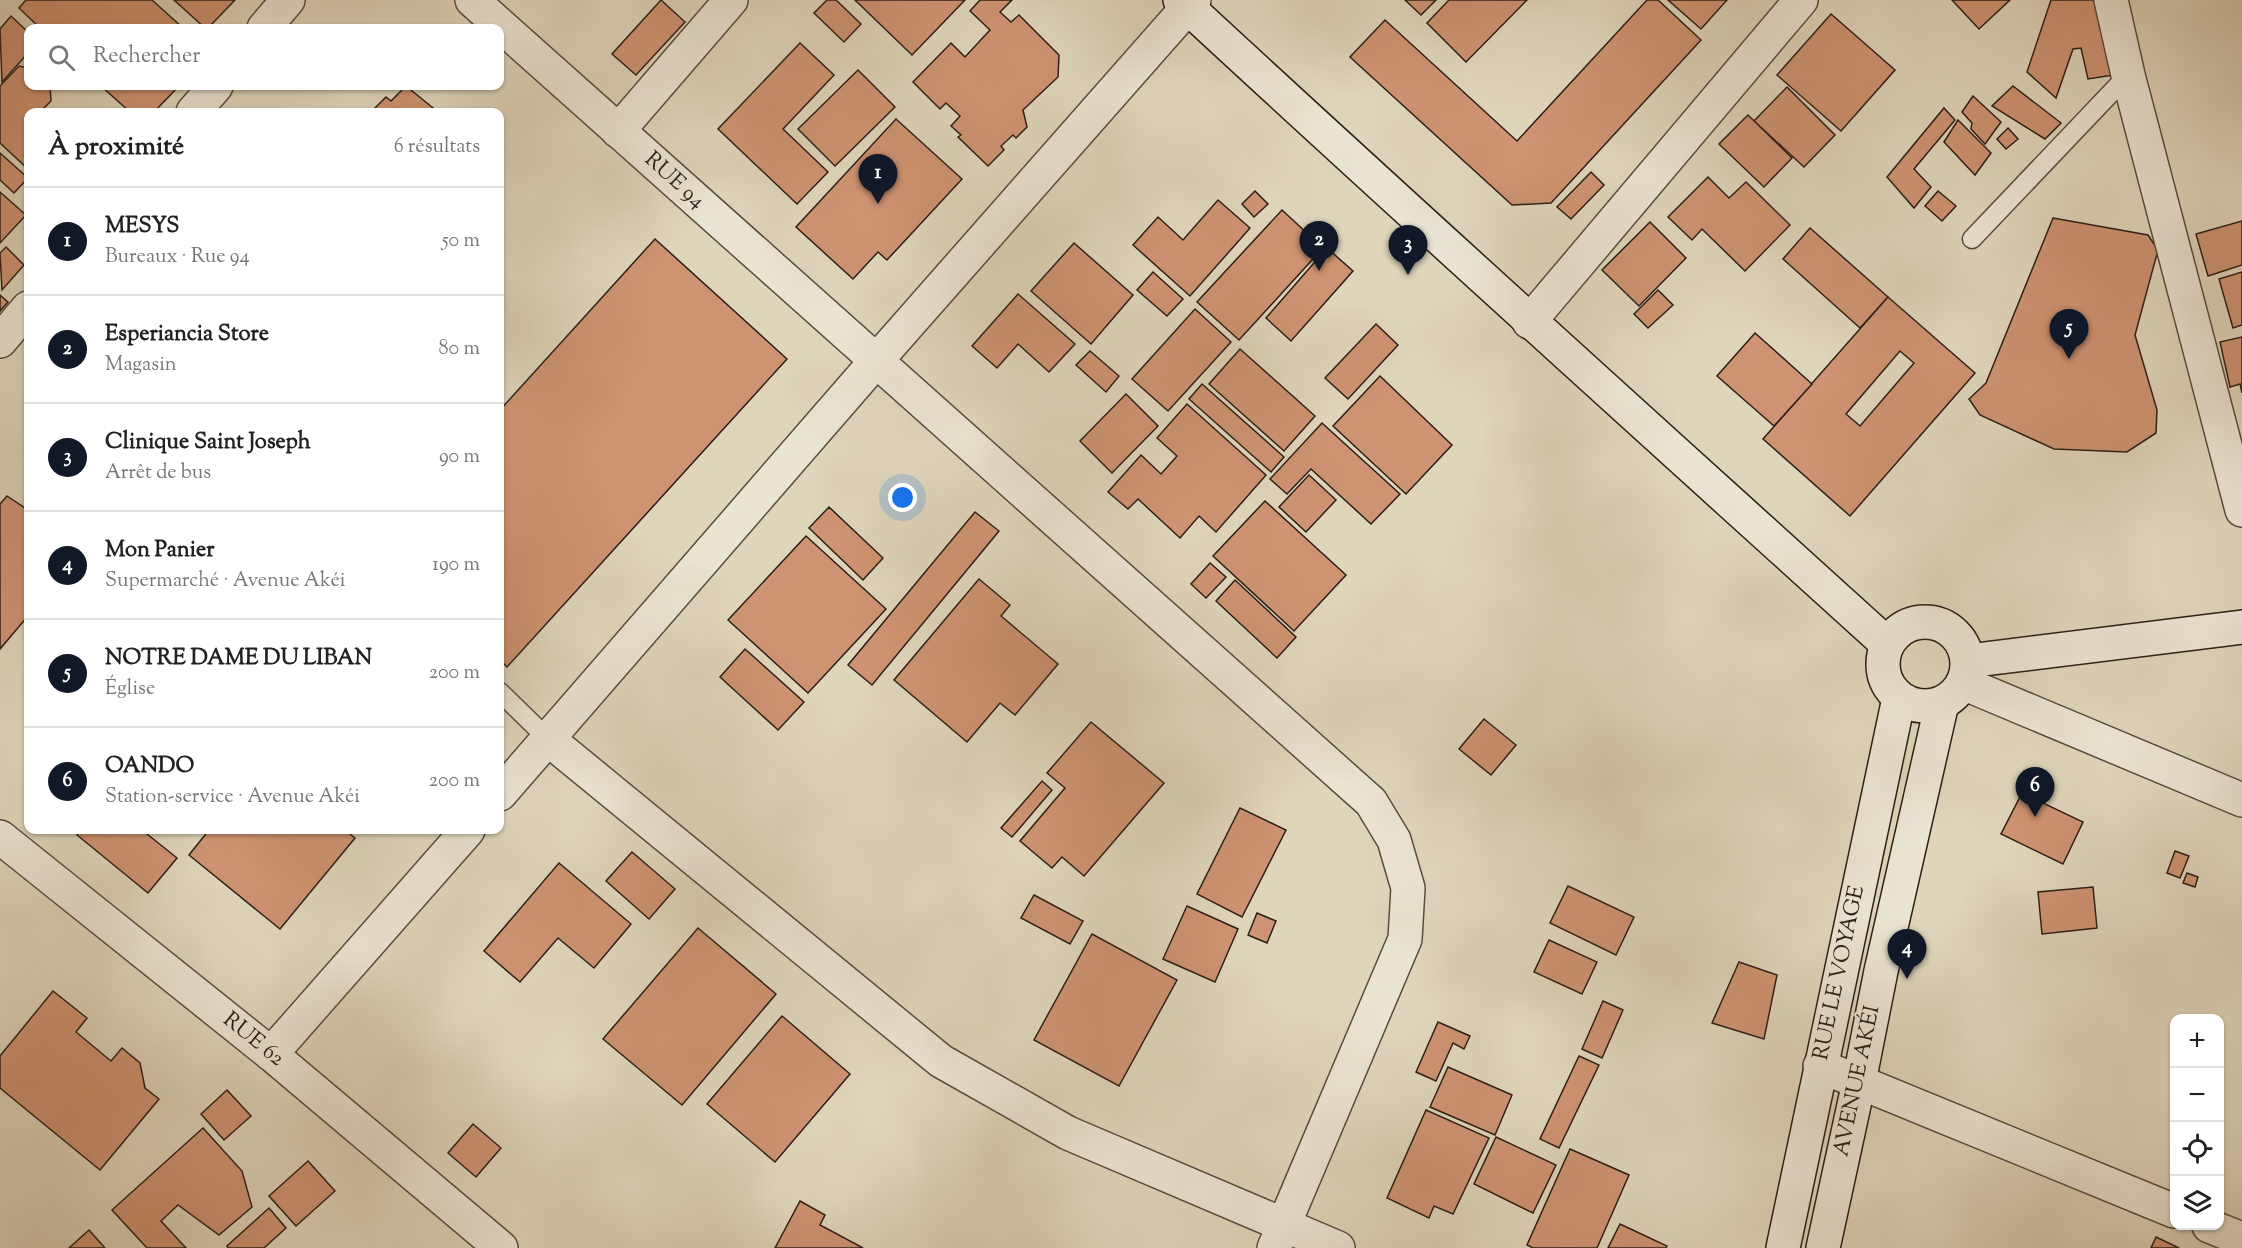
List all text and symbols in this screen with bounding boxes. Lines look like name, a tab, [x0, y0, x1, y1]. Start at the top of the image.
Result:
search box	[24, 24, 504, 90]
icon: search	[45, 41, 78, 74]
text: Rechercher	[93, 41, 200, 73]
text: À proximité	[48, 129, 184, 166]
text: 6 résultats	[394, 133, 480, 162]
street label: RUE 94	[636, 145, 712, 217]
pin: 1	[858, 154, 898, 204]
text: MESYS	[105, 211, 179, 243]
pin: 2	[1300, 222, 1338, 271]
pin: 3	[1388, 226, 1428, 275]
text: 1	[64, 227, 71, 256]
text: 50 m	[442, 227, 480, 256]
text: Bureaux · Rue 94	[105, 243, 250, 272]
pin: 5	[2050, 310, 2088, 359]
text: Esperiancia Store	[105, 319, 269, 351]
text: 2	[63, 335, 72, 364]
text: 80 m	[439, 335, 480, 364]
text: Magasin	[105, 351, 177, 380]
text: Clinique Saint Joseph	[105, 427, 311, 459]
text: 3	[63, 443, 72, 472]
text: 90 m	[439, 443, 480, 472]
text: Arrêt de bus	[105, 459, 211, 488]
your location	[888, 483, 917, 512]
text: Mon Panier	[105, 535, 215, 567]
text: 4	[62, 551, 73, 580]
text: 190 m	[432, 551, 480, 580]
text: Supermarché · Avenue Akéi	[105, 567, 346, 596]
text: NOTRE DAME DU LIBAN	[105, 643, 372, 675]
text: 5	[64, 659, 71, 688]
text: 200 m	[429, 659, 480, 688]
text: Église	[105, 675, 155, 704]
text: OANDO	[105, 751, 194, 783]
text: 6	[63, 767, 72, 796]
text: 200 m	[429, 767, 480, 796]
pin: 6	[2016, 768, 2054, 817]
text: Station-service · Avenue Akéi	[105, 783, 360, 812]
street label: RUE LE VOYAGE	[1806, 883, 1874, 1063]
pin: 4	[1888, 930, 1926, 979]
street label: AVENUE AKÉI	[1825, 1002, 1890, 1159]
street label: RUE 62	[215, 1005, 291, 1075]
map controls	[2170, 1014, 2224, 1230]
button: +	[2170, 1014, 2224, 1068]
button: −	[2170, 1068, 2224, 1122]
button: locate	[2170, 1122, 2224, 1176]
button: layers	[2170, 1176, 2224, 1230]

